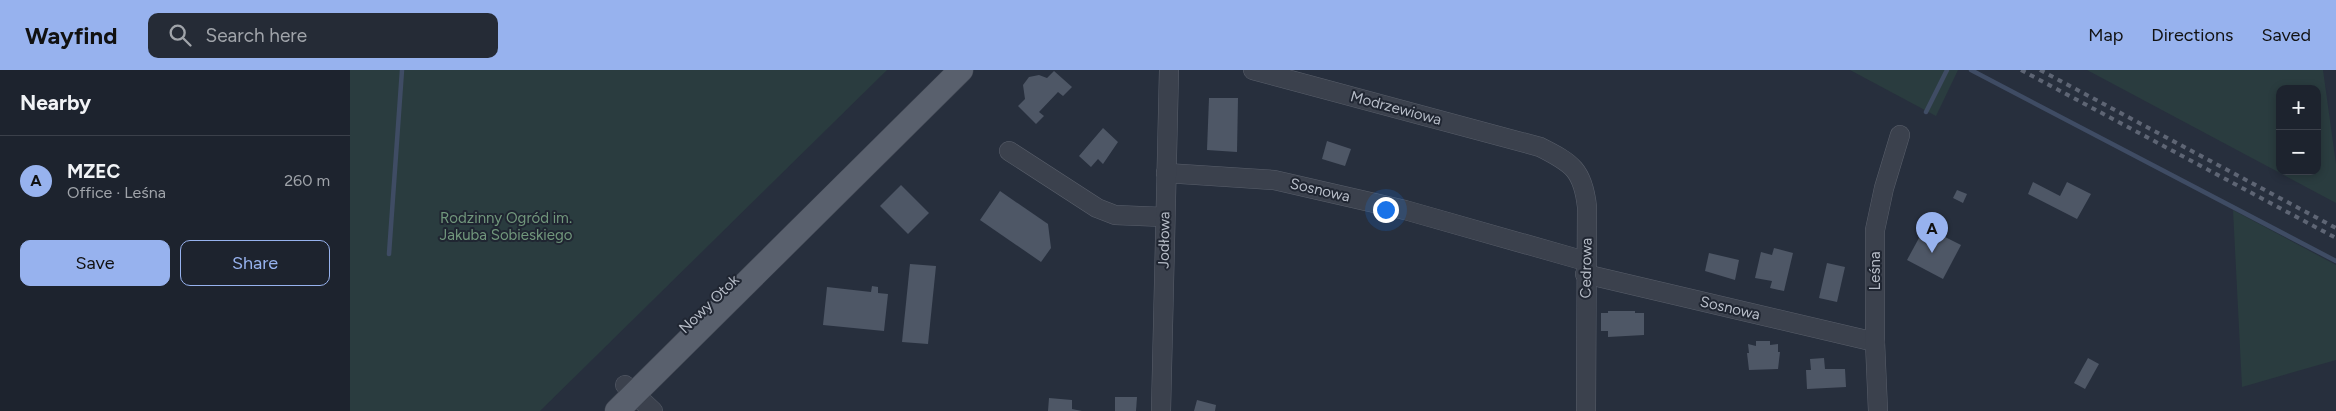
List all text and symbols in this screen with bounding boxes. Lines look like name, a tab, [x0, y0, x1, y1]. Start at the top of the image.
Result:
search box	[148, 13, 498, 58]
text: Wayfind	[25, 21, 118, 50]
icon: search	[166, 21, 194, 49]
text: Search here	[206, 24, 307, 47]
text: Map	[2088, 24, 2123, 46]
text: Directions	[2151, 24, 2233, 46]
text: Saved	[2261, 24, 2311, 46]
map controls	[2276, 85, 2321, 175]
button: +	[2276, 85, 2321, 130]
street label: Modrzewiowa	[1348, 87, 1444, 129]
text: Nearby	[20, 90, 91, 115]
button: −	[2276, 130, 2321, 175]
text: MZEC	[67, 160, 120, 183]
text: A	[30, 171, 42, 190]
text: 260 m	[284, 171, 330, 190]
street label: Sosnowa	[1288, 174, 1352, 206]
text: Office · Leśna	[67, 183, 166, 202]
your location	[1373, 197, 1399, 223]
park label: Rodzinny Ogród im. Jakuba Sobieskiego	[440, 209, 573, 244]
street label: Jodłowa	[1155, 211, 1173, 269]
pin: A	[1916, 212, 1948, 253]
street label: Cedrowa	[1576, 238, 1596, 298]
button: Save	[20, 240, 170, 286]
button: Share	[180, 240, 330, 286]
street label: Leśna	[1866, 251, 1884, 291]
street label: Nowy Otok	[675, 270, 743, 337]
street label: Sosnowa	[1698, 292, 1762, 324]

